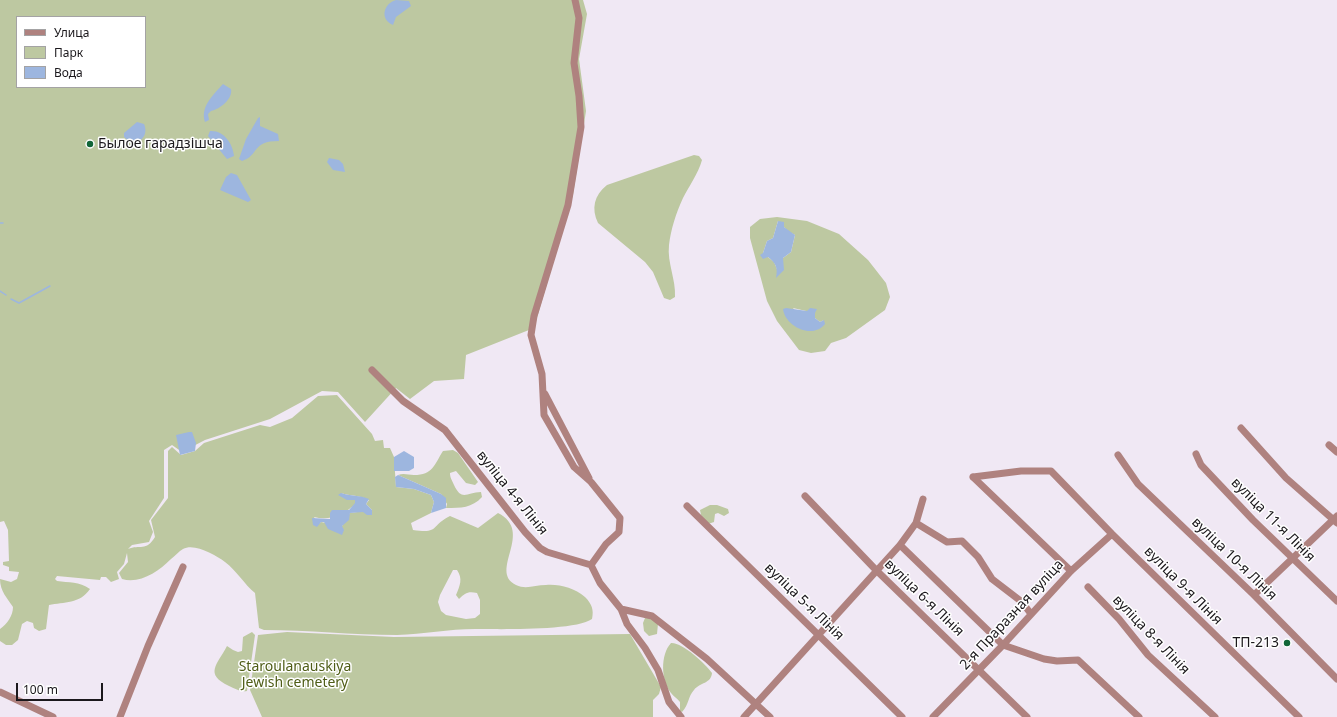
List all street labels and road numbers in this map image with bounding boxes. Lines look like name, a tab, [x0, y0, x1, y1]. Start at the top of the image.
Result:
street label: вуліца 4-я Лінія	[473, 447, 551, 539]
street label: вуліца 11-я Лінія	[1227, 474, 1319, 566]
street label: вуліца 10-я Лінія	[1188, 514, 1280, 604]
street label: вуліца 9-я Лінія	[1140, 543, 1226, 629]
street label: вуліца 6-я Лінія	[881, 556, 967, 640]
street label: 2-я Праразная вуліца	[957, 556, 1067, 674]
street label: вуліца 5-я Лінія	[761, 560, 847, 644]
street label: вуліца 8-я Лінія	[1109, 592, 1193, 678]

